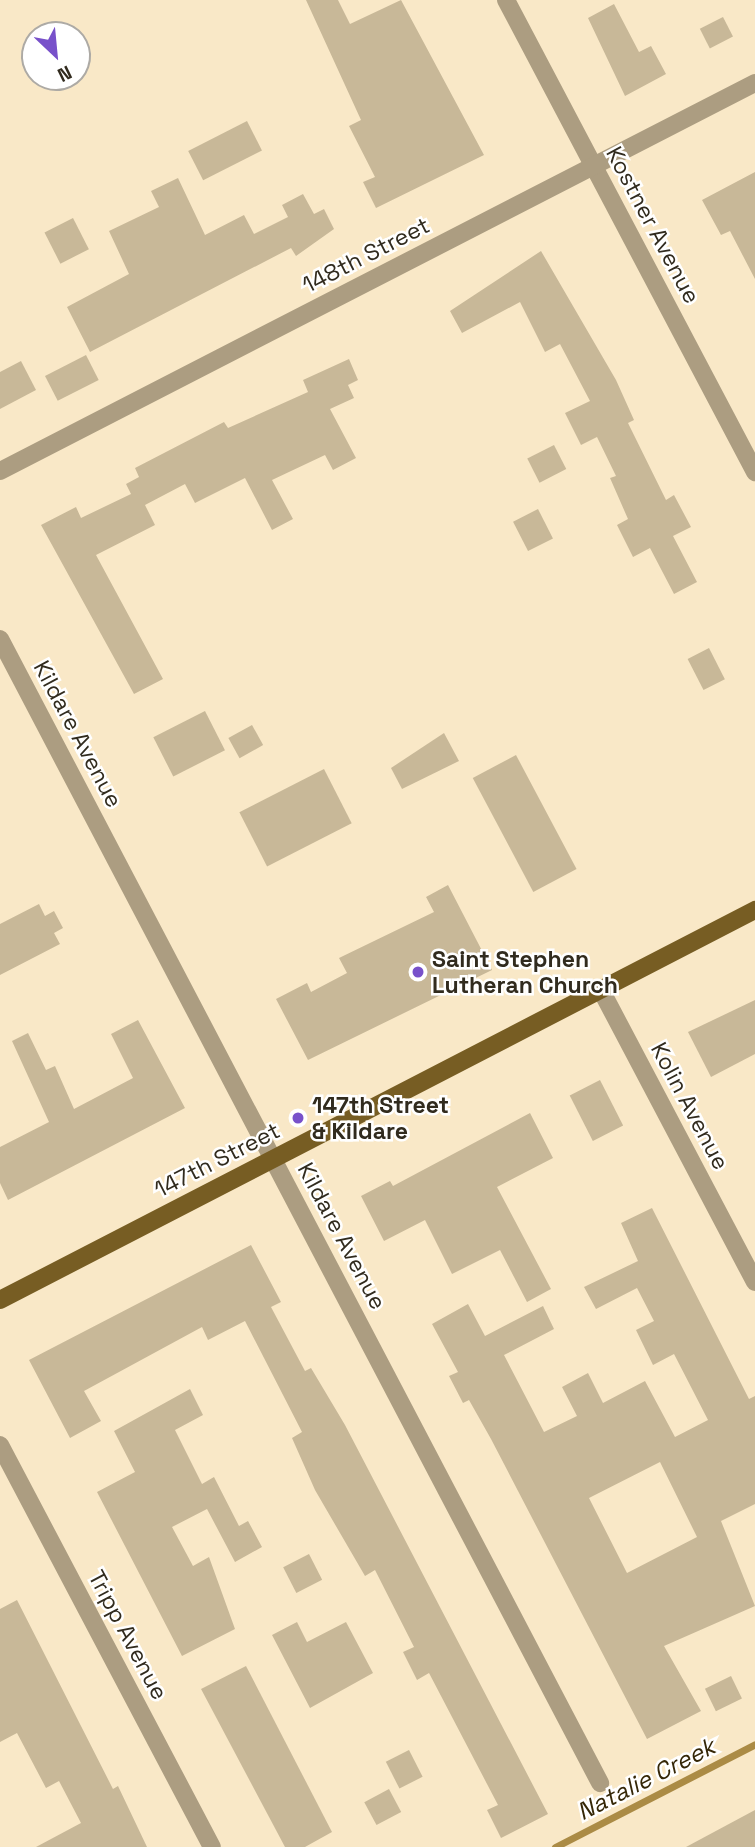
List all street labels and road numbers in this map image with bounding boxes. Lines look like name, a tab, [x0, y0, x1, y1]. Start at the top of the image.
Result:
street label: Kostner Avenue	[600, 142, 706, 308]
street label: 148th Street	[298, 211, 434, 299]
street label: Kildare Avenue	[28, 656, 128, 812]
street label: Kolin Avenue	[645, 1038, 735, 1174]
street label: 147th Street	[150, 1117, 284, 1203]
street label: Kildare Avenue	[292, 1158, 392, 1314]
street label: Tripp Avenue	[82, 1565, 174, 1705]

